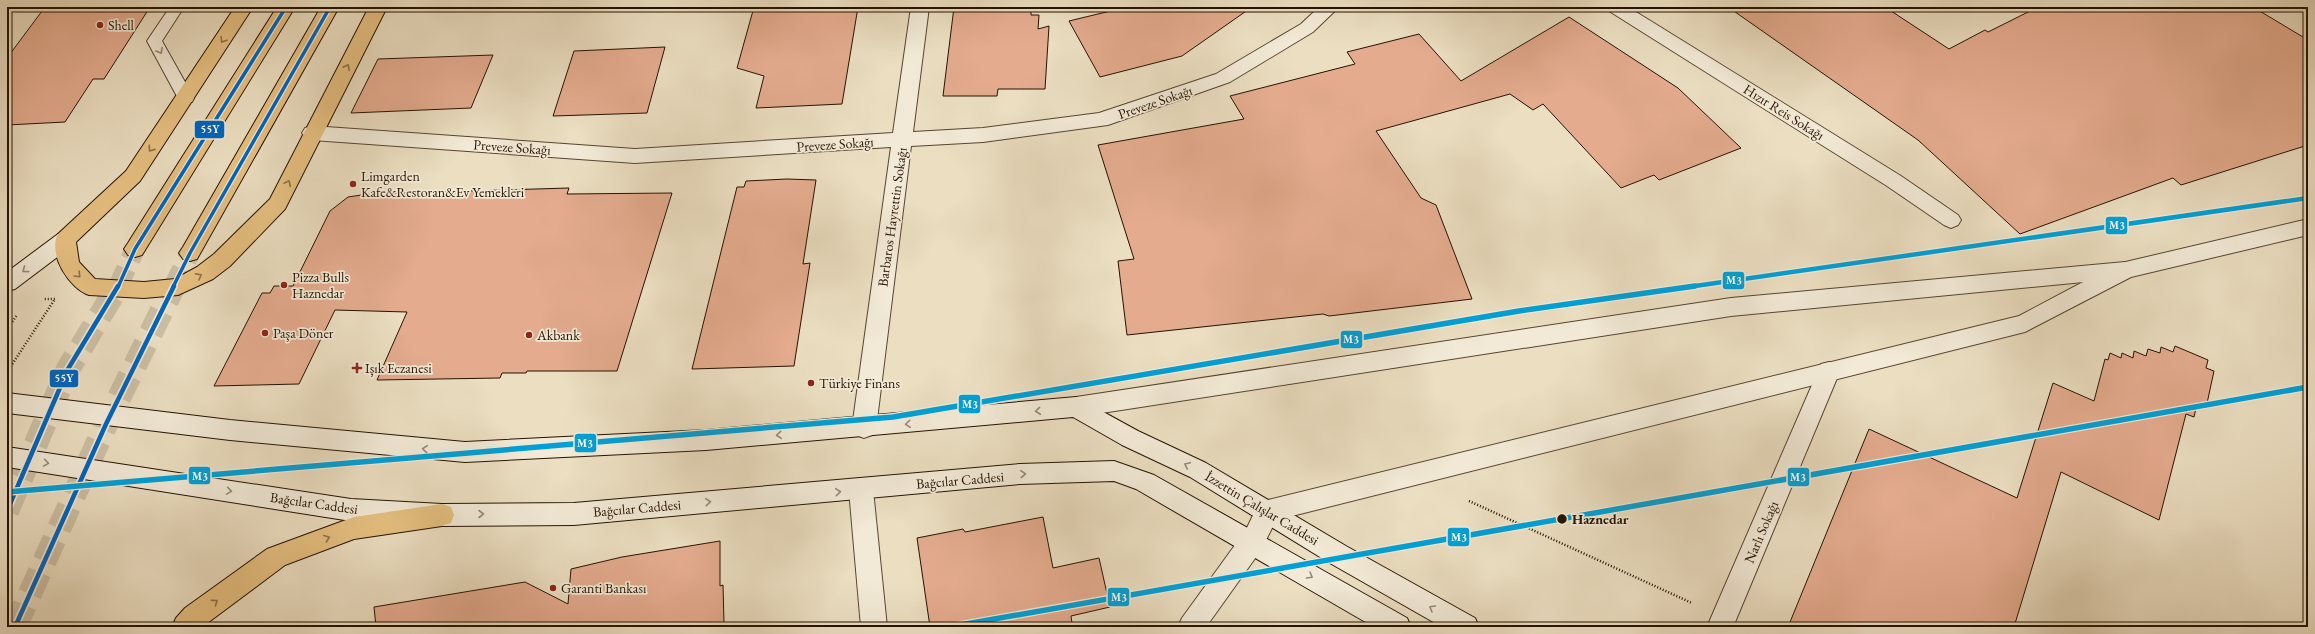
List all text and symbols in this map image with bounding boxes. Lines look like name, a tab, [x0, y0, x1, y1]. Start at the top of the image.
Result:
place label: Shell	[108, 16, 135, 34]
marker: Shell	[95, 20, 105, 30]
one-way arrow	[220, 36, 228, 43]
one-way arrow	[155, 47, 162, 54]
one-way arrow	[342, 64, 349, 71]
street label: Hızır Reis Sokağı	[1740, 80, 1828, 144]
street label: Preveze Sokağı	[1115, 81, 1195, 123]
line badge: 55Y	[194, 120, 225, 139]
text: 55Y	[201, 122, 220, 136]
street label: Preveze Sokağı	[796, 132, 875, 156]
street label: Preveze Sokağı	[473, 135, 552, 159]
one-way arrow	[149, 144, 156, 151]
street label: Barbaros Hayrettin Sokağı	[873, 146, 911, 288]
place label: Limgarden Kafe&Restoran&Ev Yemekleri	[361, 167, 525, 201]
marker: Limgarden Kafe&Restoran&Ev Yemekleri	[348, 179, 358, 189]
one-way arrow	[283, 180, 291, 187]
line badge: M3	[2105, 216, 2128, 235]
text: M3	[2109, 218, 2125, 232]
one-way arrow	[22, 265, 29, 272]
place label: Pizza Bulls Haznedar	[292, 268, 349, 302]
one-way arrow	[73, 270, 81, 278]
line badge: M3	[1722, 271, 1745, 290]
one-way arrow	[195, 273, 202, 280]
text: M3	[1726, 273, 1742, 287]
marker: Pizza Bulls Haznedar	[279, 280, 289, 290]
place label: Paşa Döner	[273, 324, 334, 342]
place label: Akbank	[536, 326, 580, 344]
marker: Paşa Döner	[260, 328, 270, 338]
marker: Akbank	[524, 330, 534, 340]
line badge: M3	[1340, 330, 1363, 349]
text: M3	[1343, 332, 1359, 346]
place label: Işık Eczanesi	[365, 359, 432, 377]
marker: Işık Eczanesi	[352, 363, 362, 373]
line badge: 55Y	[49, 369, 79, 388]
text: 55Y	[55, 371, 74, 385]
place label: Türkiye Finans	[819, 374, 900, 392]
marker: Türkiye Finans	[806, 378, 816, 388]
line badge: M3	[958, 394, 981, 414]
text: M3	[962, 397, 978, 411]
one-way arrow	[1035, 407, 1041, 416]
one-way arrow	[905, 419, 911, 428]
one-way arrow	[776, 430, 782, 439]
line badge: M3	[574, 433, 597, 453]
text: M3	[577, 436, 593, 450]
one-way arrow	[422, 444, 428, 453]
one-way arrow	[42, 458, 49, 467]
one-way arrow	[1183, 462, 1191, 470]
line badge: M3	[188, 466, 211, 485]
street label: Bağcılar Caddesi	[915, 467, 1005, 493]
street label: İzzettin Çalışlar Caddesi	[1202, 467, 1323, 549]
line badge: M3	[1787, 467, 1810, 487]
text: M3	[192, 469, 208, 483]
one-way arrow	[1020, 470, 1026, 479]
text: M3	[1790, 470, 1806, 484]
one-way arrow	[226, 486, 233, 495]
one-way arrow	[835, 487, 841, 496]
street label: Bağcılar Caddesi	[269, 488, 360, 518]
street label: Bağcılar Caddesi	[592, 495, 682, 521]
one-way arrow	[705, 498, 711, 507]
street label: Narlı Sokağı	[1740, 498, 1782, 566]
one-way arrow	[478, 510, 484, 518]
place label: Haznedar	[1572, 510, 1629, 528]
marker: Haznedar	[1555, 512, 1569, 526]
line badge: M3	[1447, 527, 1470, 547]
text: M3	[1451, 530, 1467, 544]
one-way arrow	[323, 535, 330, 543]
one-way arrow	[1306, 571, 1313, 578]
place label: Garanti Bankası	[561, 579, 647, 597]
marker: Garanti Bankası	[548, 583, 558, 593]
line badge: M3	[1107, 587, 1130, 607]
text: M3	[1111, 590, 1127, 604]
one-way arrow	[210, 600, 217, 607]
one-way arrow	[1429, 605, 1436, 612]

